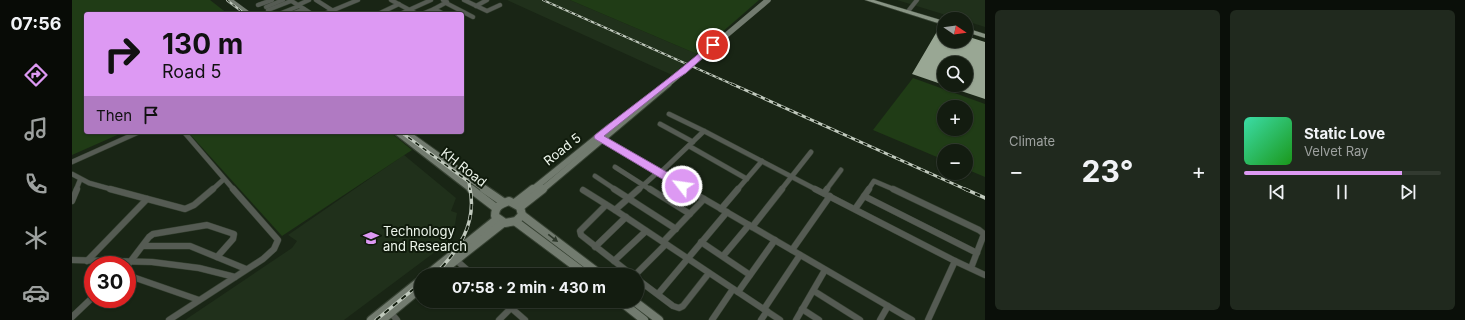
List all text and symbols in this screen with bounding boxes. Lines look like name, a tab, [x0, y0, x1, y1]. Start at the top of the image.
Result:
north arrow	[937, 12, 973, 48]
map controls	[937, 12, 973, 180]
text: 07:56	[11, 13, 61, 34]
text: 130 m	[162, 27, 243, 61]
icon: right	[96, 28, 148, 80]
pin	[696, 28, 730, 62]
icon: arrive	[702, 34, 724, 56]
button: search	[937, 56, 973, 92]
icon: directions	[22, 61, 50, 89]
text: Road 5	[162, 61, 221, 82]
button: +	[937, 100, 973, 136]
icon: arrive	[140, 104, 162, 126]
text: Then	[96, 106, 132, 125]
icon: music	[22, 115, 50, 143]
text: Static Love	[1304, 124, 1385, 143]
street label: Road 5	[540, 129, 584, 169]
text: Climate	[1009, 133, 1055, 149]
text: Velvet Ray	[1304, 143, 1368, 159]
street label: KH Road	[438, 144, 490, 190]
button: −	[937, 144, 973, 180]
text: 23°	[1082, 153, 1133, 189]
text: −	[1009, 158, 1024, 184]
text: +	[1191, 158, 1206, 184]
position arrow	[661, 165, 703, 207]
icon: phone	[22, 170, 50, 198]
icon: previous	[1266, 181, 1288, 203]
icon: pause	[1331, 181, 1353, 203]
icon: next	[1397, 181, 1419, 203]
place label: Technology and Research	[383, 223, 467, 254]
icon: climate	[22, 224, 50, 252]
school or university icon: Technology and Research	[362, 229, 380, 247]
one-way arrow	[548, 234, 559, 243]
speed limit sign: 30	[84, 256, 136, 308]
text: 07:58 · 2 min · 430 m	[452, 278, 606, 297]
icon: car	[22, 279, 50, 307]

